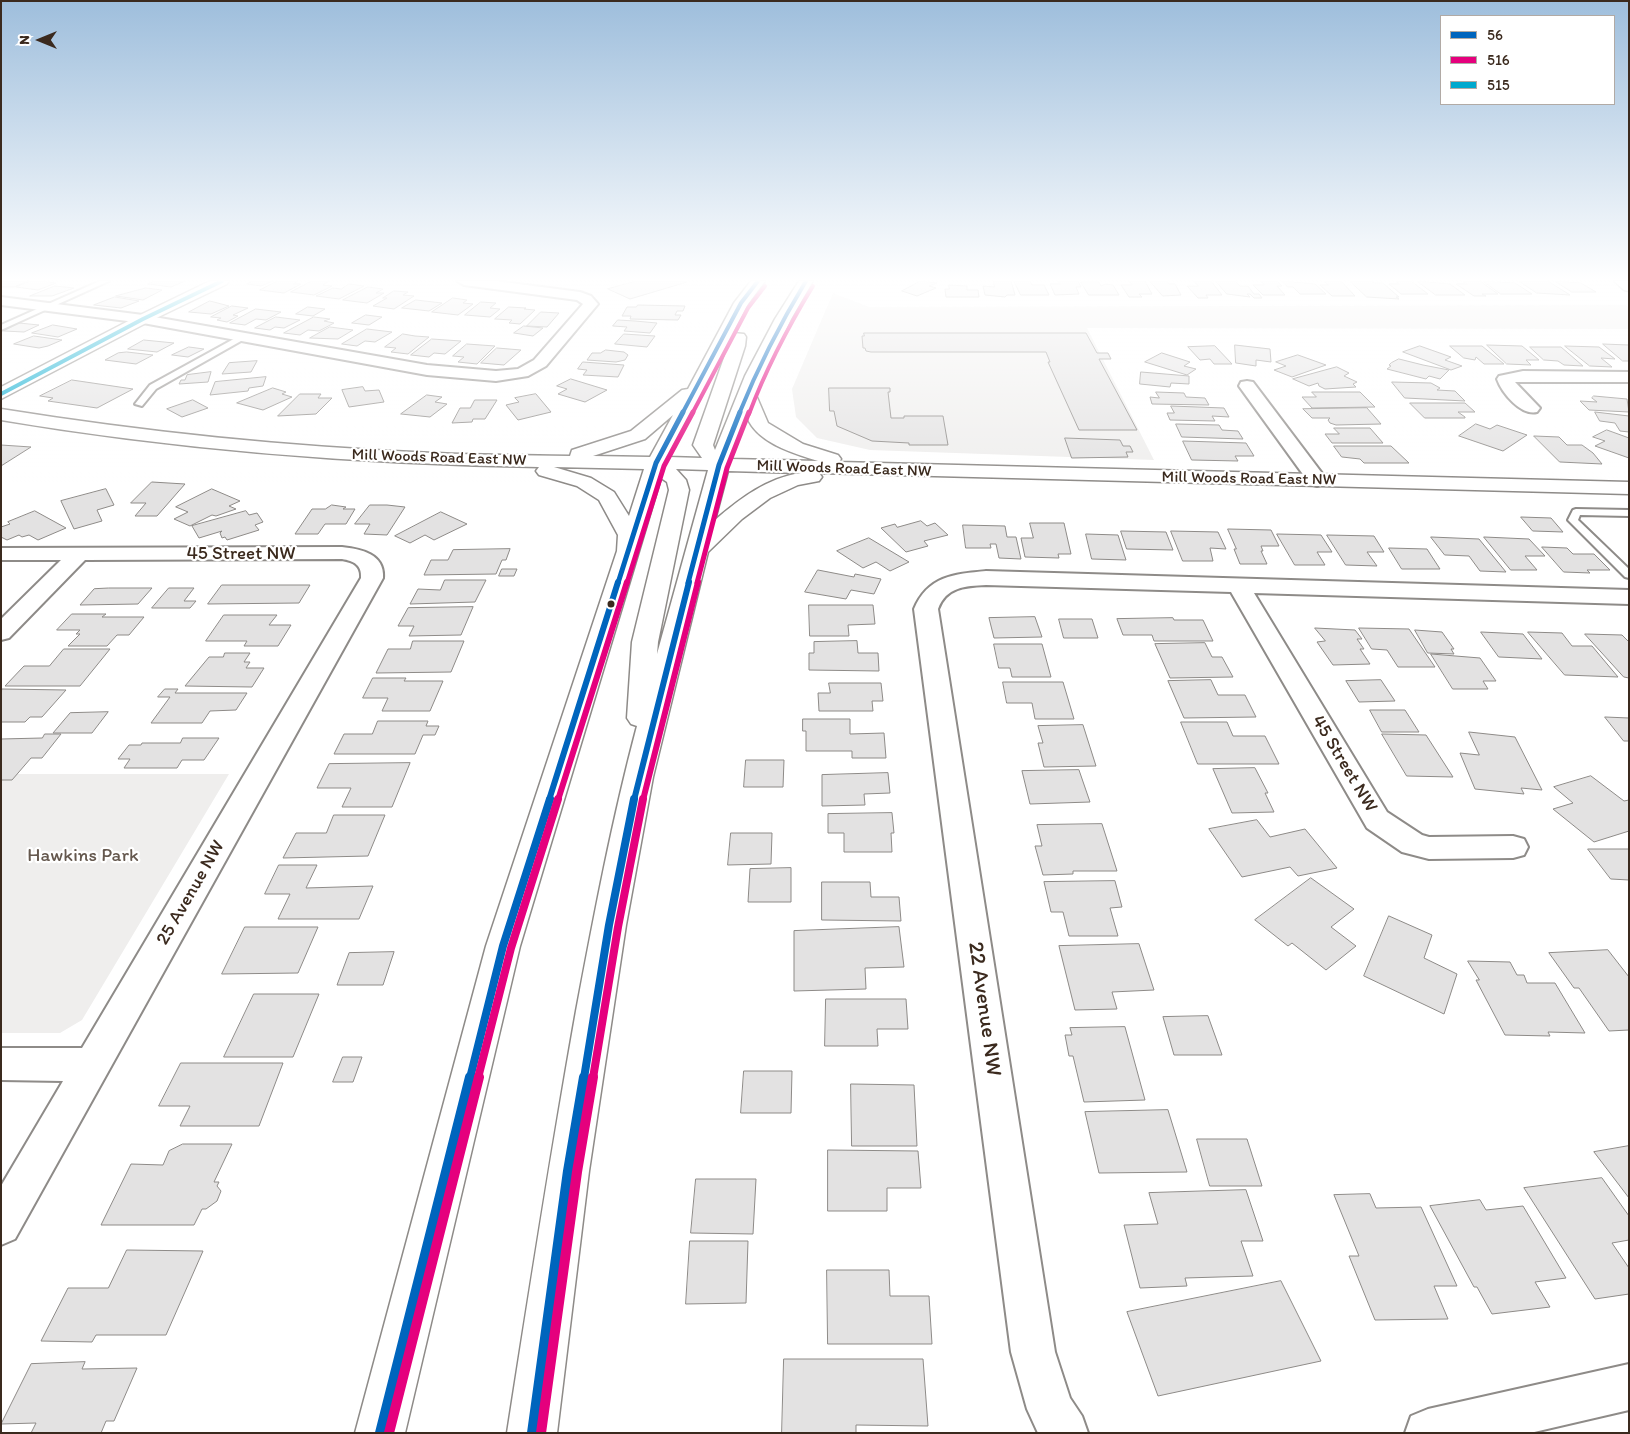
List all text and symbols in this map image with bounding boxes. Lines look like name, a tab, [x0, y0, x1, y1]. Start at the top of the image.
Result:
north arrow	[15, 15, 65, 65]
legend	[1440, 15, 1615, 105]
text: 56	[1487, 26, 1503, 44]
text: N	[16, 35, 33, 45]
text: 516	[1487, 51, 1510, 69]
text: 515	[1487, 76, 1510, 94]
street label: Mill Woods Road East NW	[351, 445, 527, 471]
street label: Mill Woods Road East NW	[756, 456, 932, 482]
street label: Mill Woods Road East NW	[1161, 468, 1337, 490]
street label: 45 Street NW	[186, 543, 296, 565]
unlabelled marker	[606, 599, 616, 609]
street label: 45 Street NW	[1306, 711, 1382, 817]
street label: 25 Avenue NW	[152, 837, 230, 949]
park label: Hawkins Park	[27, 845, 139, 867]
street label: 22 Avenue NW	[961, 940, 1007, 1078]

